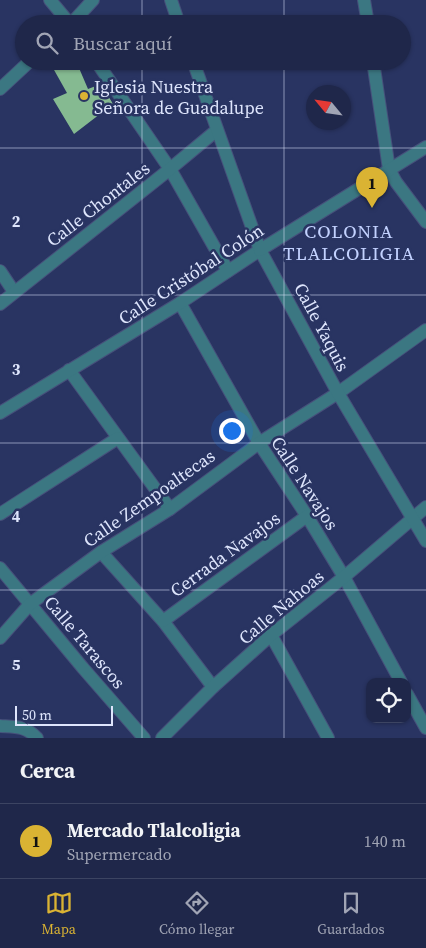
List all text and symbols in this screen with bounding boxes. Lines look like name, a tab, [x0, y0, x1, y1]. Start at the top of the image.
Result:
search box	[15, 15, 411, 70]
icon: search	[33, 29, 61, 57]
text: Buscar aquí	[73, 30, 172, 56]
place label: Iglesia Nuestra Señora de Guadalupe	[94, 74, 264, 120]
north arrow	[306, 85, 351, 130]
marker: Iglesia Nuestra Señora de Guadalupe	[78, 90, 90, 102]
street label: Calle Chontales	[41, 156, 155, 252]
pin: 1	[356, 167, 388, 208]
text: 2	[12, 210, 21, 232]
street label: Calle Cristóbal Colón	[113, 218, 269, 330]
district label: COLONIA TLALCOLIGIA	[283, 218, 415, 266]
street label: Calle Yaquis	[288, 278, 356, 376]
text: 3	[12, 358, 21, 380]
your location	[219, 418, 245, 444]
street label: Calle Navajos	[265, 431, 345, 535]
street label: Calle Zempoaltecas	[78, 443, 220, 553]
text: 4	[12, 505, 21, 527]
street label: Cerrada Navajos	[165, 505, 285, 602]
street label: Calle Nahoas	[233, 564, 329, 650]
street label: Calle Tarascos	[39, 590, 131, 694]
text: 5	[12, 653, 21, 675]
map controls	[366, 678, 411, 723]
button: locate	[366, 678, 411, 723]
scale bar	[15, 703, 112, 726]
text: 50 m	[22, 705, 52, 725]
text: Cerca	[20, 756, 75, 785]
text: Mercado Tlalcoligia	[67, 817, 241, 843]
text: 1	[32, 830, 40, 852]
text: 140 m	[364, 830, 406, 852]
text: Supermercado	[67, 843, 171, 865]
tab: Mapa	[41, 889, 76, 939]
tab: Cómo llegar	[159, 889, 234, 939]
tab: Guardados	[317, 889, 385, 939]

